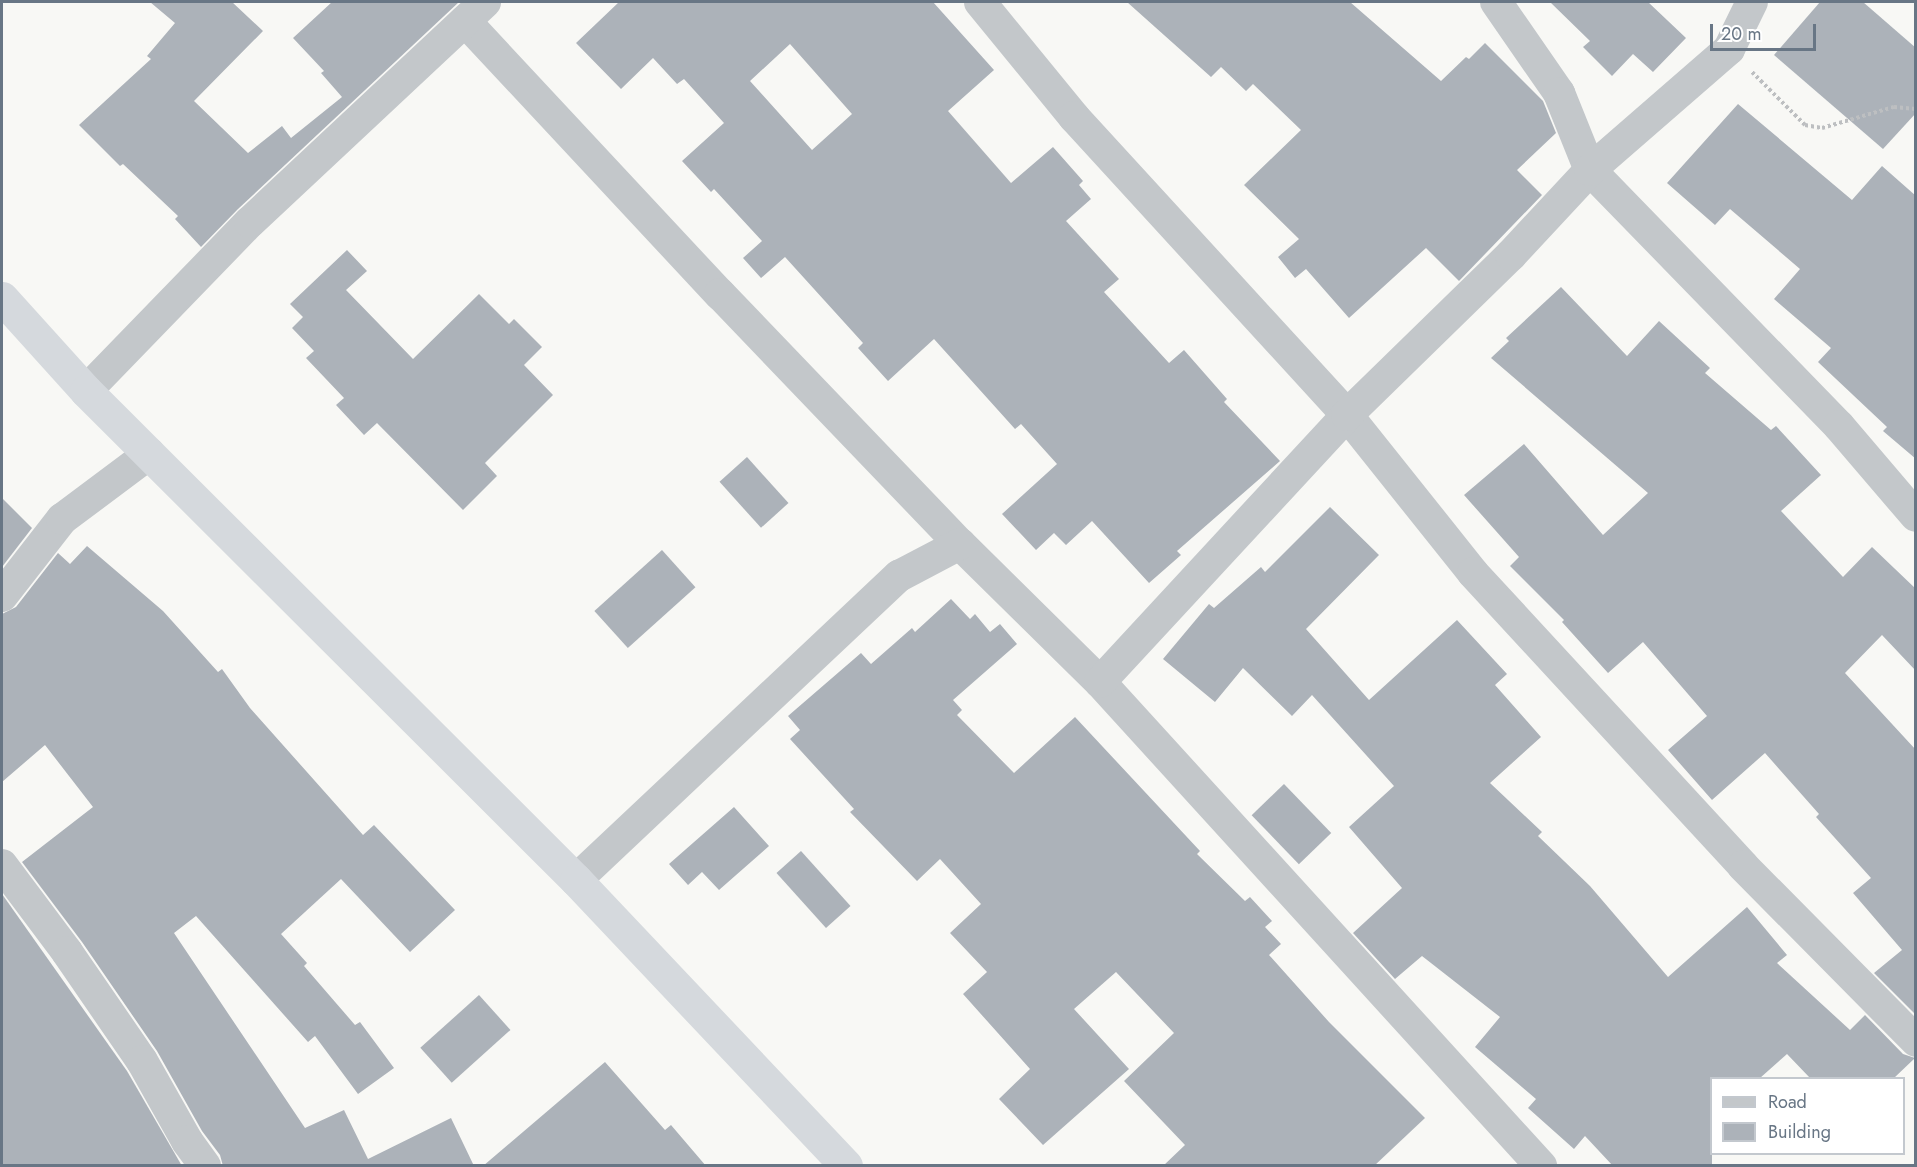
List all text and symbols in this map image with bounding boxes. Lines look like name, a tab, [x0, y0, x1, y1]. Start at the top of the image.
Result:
scale bar	[1713, 12, 1820, 50]
text: 20 m	[1721, 21, 1761, 47]
legend	[1710, 1077, 1905, 1155]
text: Road	[1768, 1089, 1807, 1115]
text: Building	[1768, 1119, 1831, 1145]

